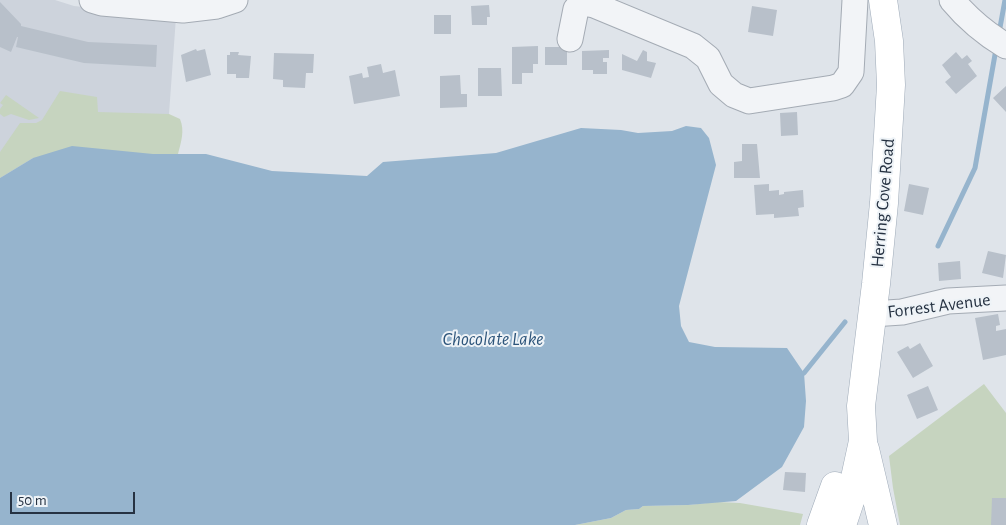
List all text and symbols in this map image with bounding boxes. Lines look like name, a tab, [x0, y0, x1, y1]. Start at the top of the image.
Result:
street label: Herring Cove Road	[867, 138, 899, 268]
street label: Forrest Avenue	[886, 289, 992, 323]
water label: Chocolate Lake	[443, 328, 543, 350]
scale bar	[12, 482, 138, 514]
text: 50 m	[18, 493, 47, 508]

